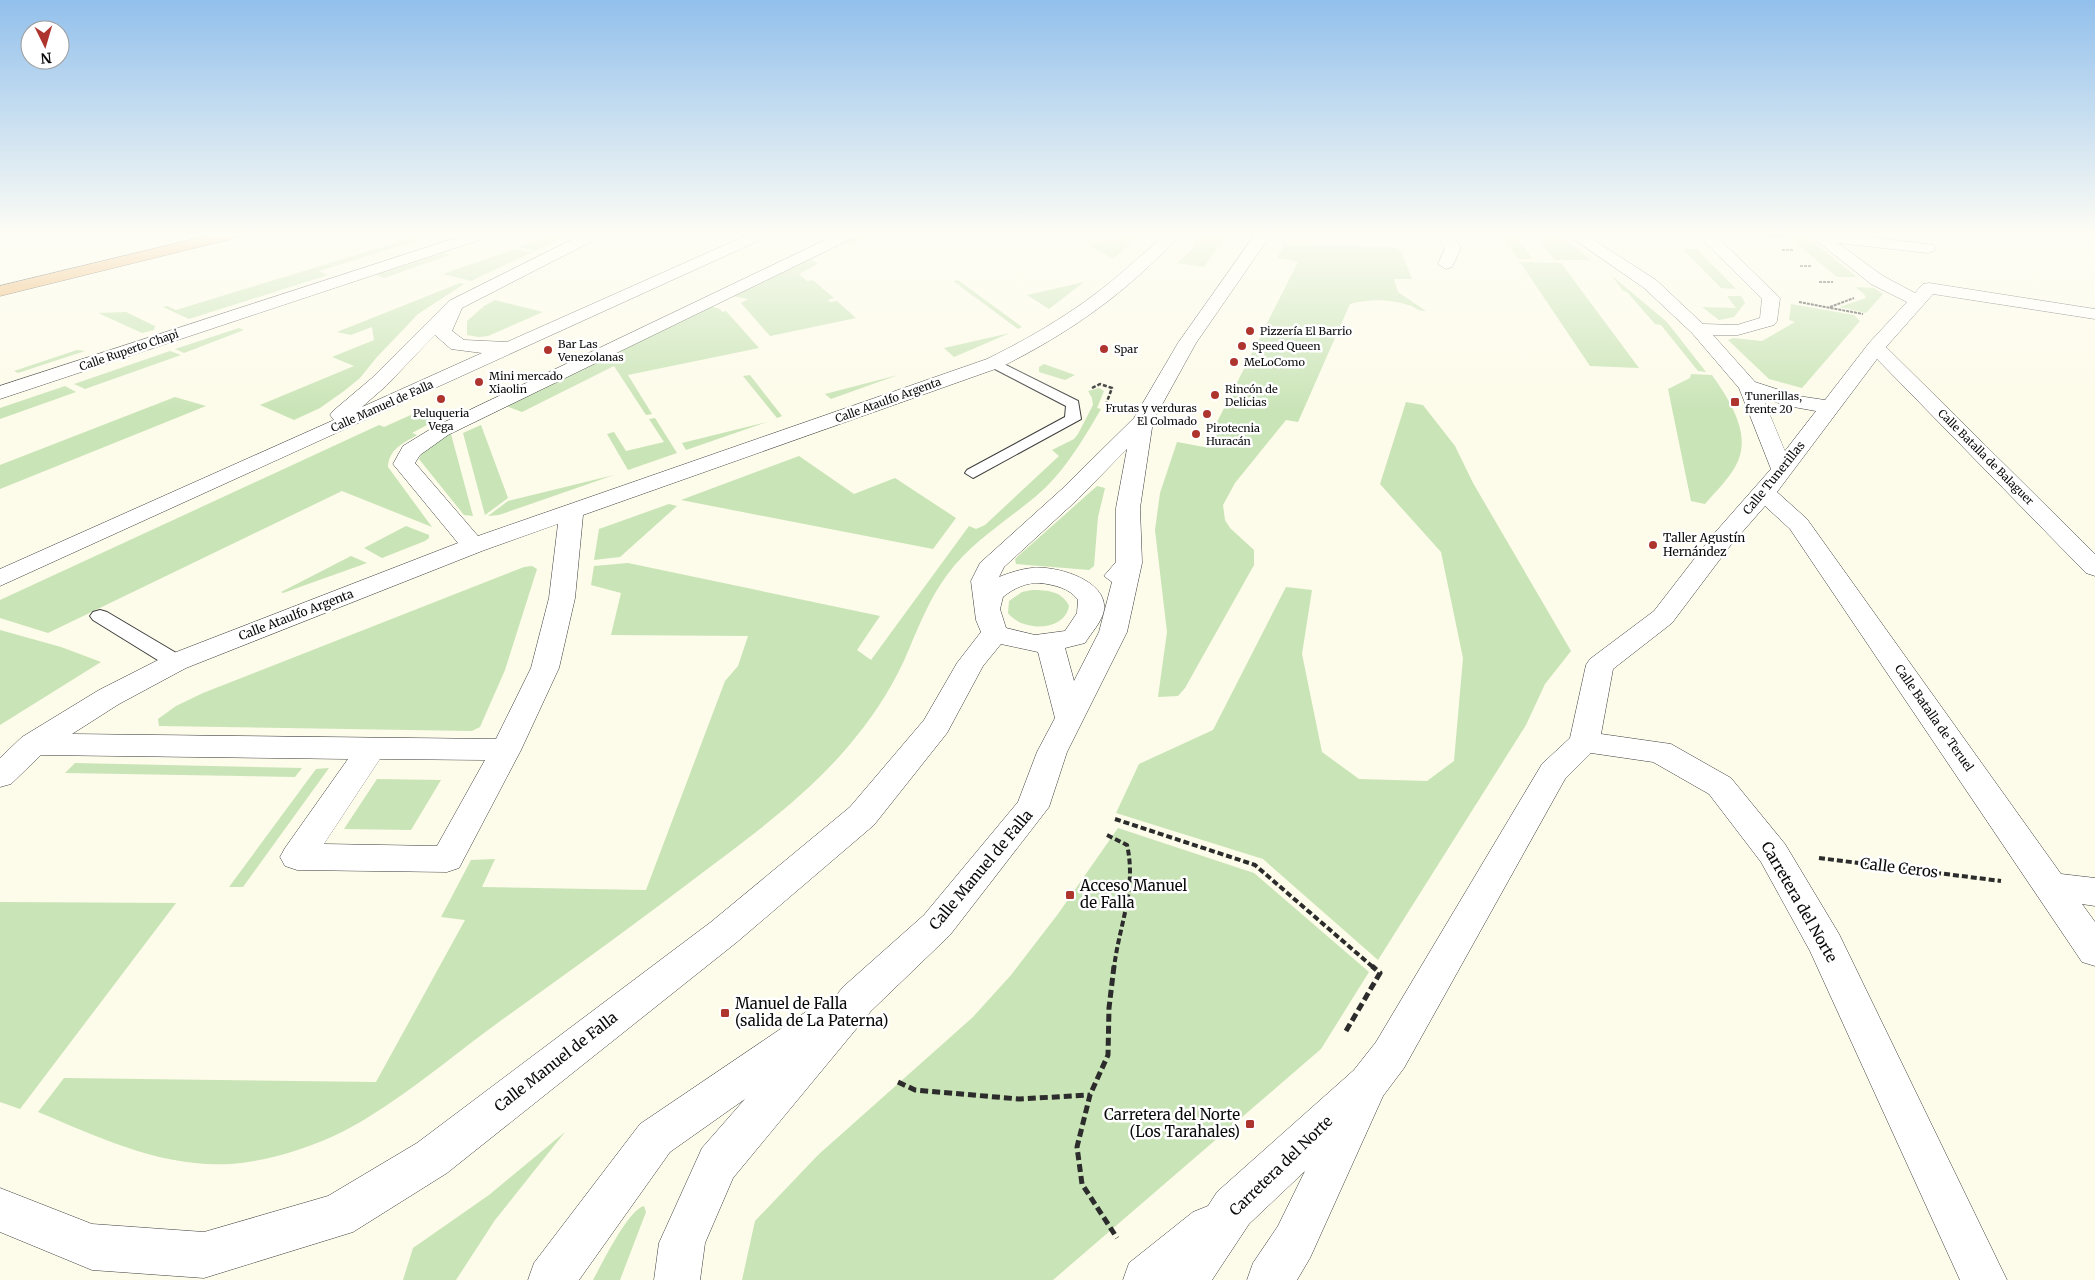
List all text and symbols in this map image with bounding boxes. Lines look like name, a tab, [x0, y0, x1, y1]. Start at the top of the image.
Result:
north arrow	[20, 20, 70, 70]
text: N	[40, 49, 52, 67]
place label: Pizzería El Barrio	[1260, 324, 1352, 338]
marker: Pizzería El Barrio	[1244, 325, 1256, 337]
street label: Calle Ruperto Chapi	[78, 326, 181, 374]
place label: Bar Las Venezolanas	[557, 337, 624, 364]
place label: Speed Queen	[1252, 339, 1321, 353]
marker: Speed Queen	[1236, 340, 1248, 352]
place label: Spar	[1114, 342, 1138, 356]
marker: Spar	[1098, 343, 1110, 355]
marker: Bar Las Venezolanas	[542, 344, 554, 356]
place label: MeLoComo	[1244, 355, 1305, 369]
marker: MeLoComo	[1228, 356, 1240, 368]
place label: Mini mercado Xiaolin	[489, 369, 563, 396]
street label: Calle Ataulfo Argenta	[833, 374, 943, 426]
marker: Mini mercado Xiaolin	[473, 376, 485, 388]
street label: Calle Manuel de Falla	[329, 377, 436, 435]
place label: Rincón de Delicias	[1225, 382, 1278, 409]
marker: Rincón de Delicias	[1209, 389, 1221, 401]
place label: Tunerillas, frente 20	[1745, 389, 1802, 416]
marker: Peluqueria Vega	[435, 393, 447, 405]
marker: Tunerillas, frente 20	[1729, 396, 1741, 408]
place label: Frutas y verduras El Colmado	[1105, 401, 1198, 428]
place label: Peluqueria Vega	[413, 406, 469, 433]
street label: Calle Batalla de Balaguer	[1935, 406, 2037, 508]
marker: Frutas y verduras El Colmado	[1201, 408, 1213, 420]
place label: Pirotecnia Huracán	[1206, 421, 1260, 448]
marker: Pirotecnia Huracán	[1190, 428, 1202, 440]
street label: Calle Tunerillas	[1739, 438, 1808, 517]
place label: Taller Agustín Hernández	[1663, 530, 1745, 559]
marker: Taller Agustín Hernández	[1647, 539, 1659, 551]
street label: Calle Ataulfo Argenta	[236, 586, 356, 643]
street label: Calle Batalla de Teruel	[1892, 661, 1977, 774]
street label: Calle Manuel de Falla	[925, 806, 1036, 934]
street label: Carretera del Norte	[1757, 838, 1842, 966]
street label: Calle Ceros	[1859, 853, 1939, 882]
place label: Acceso Manuel de Falla	[1079, 876, 1188, 912]
marker: Acceso Manuel de Falla	[1064, 889, 1076, 901]
place label: Manuel de Falla (salida de La Paterna)	[735, 994, 888, 1030]
marker: Manuel de Falla (salida de La Paterna)	[719, 1007, 731, 1019]
street label: Calle Manuel de Falla	[490, 1008, 621, 1116]
place label: Carretera del Norte (Los Tarahales)	[1104, 1105, 1240, 1141]
street label: Carretera del Norte	[1225, 1111, 1336, 1220]
marker: Carretera del Norte (Los Tarahales)	[1244, 1118, 1256, 1130]

